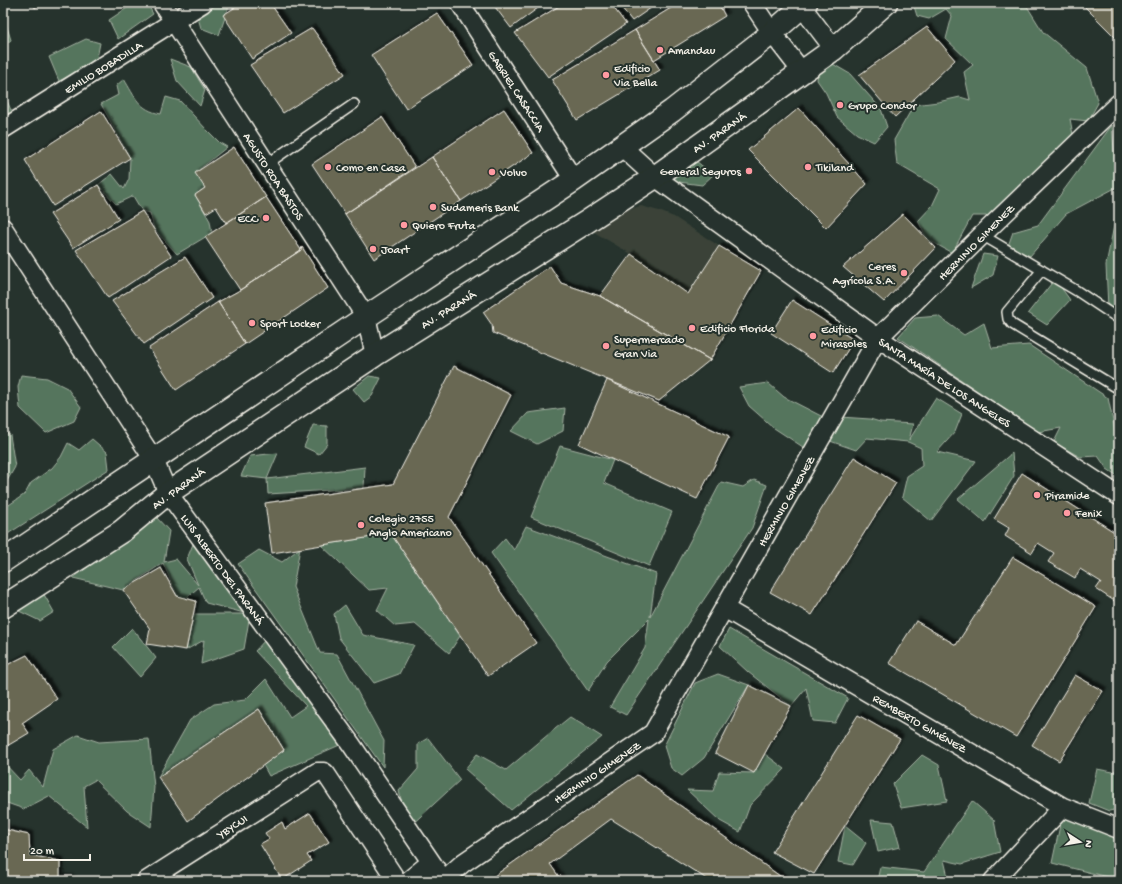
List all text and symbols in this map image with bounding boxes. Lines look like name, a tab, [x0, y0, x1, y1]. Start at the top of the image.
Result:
street label: EMILIO BOBADILLA	[63, 39, 146, 98]
marker: Amandau	[655, 45, 665, 55]
place label: Amandau	[668, 45, 716, 59]
street label: GABRIEL CASACCIA	[484, 49, 547, 136]
place label: Edificio Via Bella	[613, 63, 657, 91]
marker: Edificio Via Bella	[601, 70, 611, 80]
marker: Grupo Condor	[835, 100, 845, 110]
place label: Grupo Condor	[848, 100, 918, 114]
street label: AV. PARANÁ	[691, 109, 750, 157]
street label: AGUSTO ROA BASTOS	[239, 131, 306, 224]
marker: Como en Casa	[323, 162, 333, 172]
place label: Como en Casa	[336, 162, 406, 176]
marker: Tikiland	[803, 162, 813, 172]
place label: Tikiland	[815, 162, 854, 176]
place label: General Seguros	[660, 166, 742, 180]
marker: General Seguros	[744, 166, 754, 176]
marker: Volvo	[487, 167, 497, 177]
place label: Volvo	[499, 167, 527, 181]
marker: Sudameris Bank	[428, 202, 438, 212]
place label: Sudameris Bank	[441, 202, 520, 216]
street label: HERMINIO GIMENEZ	[936, 202, 1019, 284]
place label: ECC	[238, 213, 259, 227]
marker: ECC	[261, 213, 271, 223]
marker: Quiero Fruta	[399, 220, 409, 230]
place label: Quiero Fruta	[412, 220, 476, 234]
marker: Joart	[368, 244, 378, 254]
place label: Joart	[381, 244, 410, 258]
place label: Ceres Agrícola S.A.	[833, 261, 897, 289]
marker: Ceres Agrícola S.A.	[899, 268, 909, 278]
street label: AV. PARANÁ	[419, 288, 480, 333]
marker: Sport Locker	[247, 318, 257, 328]
place label: Sport Locker	[260, 318, 322, 332]
marker: Edificio Florida	[687, 323, 697, 333]
place label: Edificio Florida	[700, 323, 775, 337]
place label: Edificio Mirasoles	[821, 324, 867, 352]
marker: Edificio Mirasoles	[808, 331, 818, 341]
place label: Supermercado Gran Via	[614, 334, 685, 362]
street label: SANTA MARÍA DE LOS ANGELES	[875, 336, 1013, 432]
marker: Supermercado Gran Via	[601, 341, 611, 351]
street label: HERMINIO GIMENEZ	[756, 454, 819, 550]
street label: AV. PARANÁ	[150, 465, 209, 514]
marker: Piramide	[1032, 490, 1042, 500]
place label: Piramide	[1044, 490, 1090, 504]
marker: Fenix	[1062, 508, 1072, 518]
place label: Fenix	[1074, 508, 1103, 522]
street label: LUIS ALBERTO DEL PARANÁ	[177, 512, 267, 629]
place label: Colegio 2755 Anglo Americano	[369, 513, 452, 541]
marker: Colegio 2755 Anglo Americano	[356, 520, 366, 530]
street label: REMBERTO GIMÉNEZ	[870, 692, 969, 757]
street label: HERMINIO GIMENEZ	[552, 739, 644, 808]
street label: YBYCUI	[214, 813, 251, 843]
north arrow	[1060, 822, 1100, 862]
scale bar	[24, 836, 90, 862]
text: N	[1081, 839, 1094, 848]
text: 20 m	[30, 845, 55, 859]

